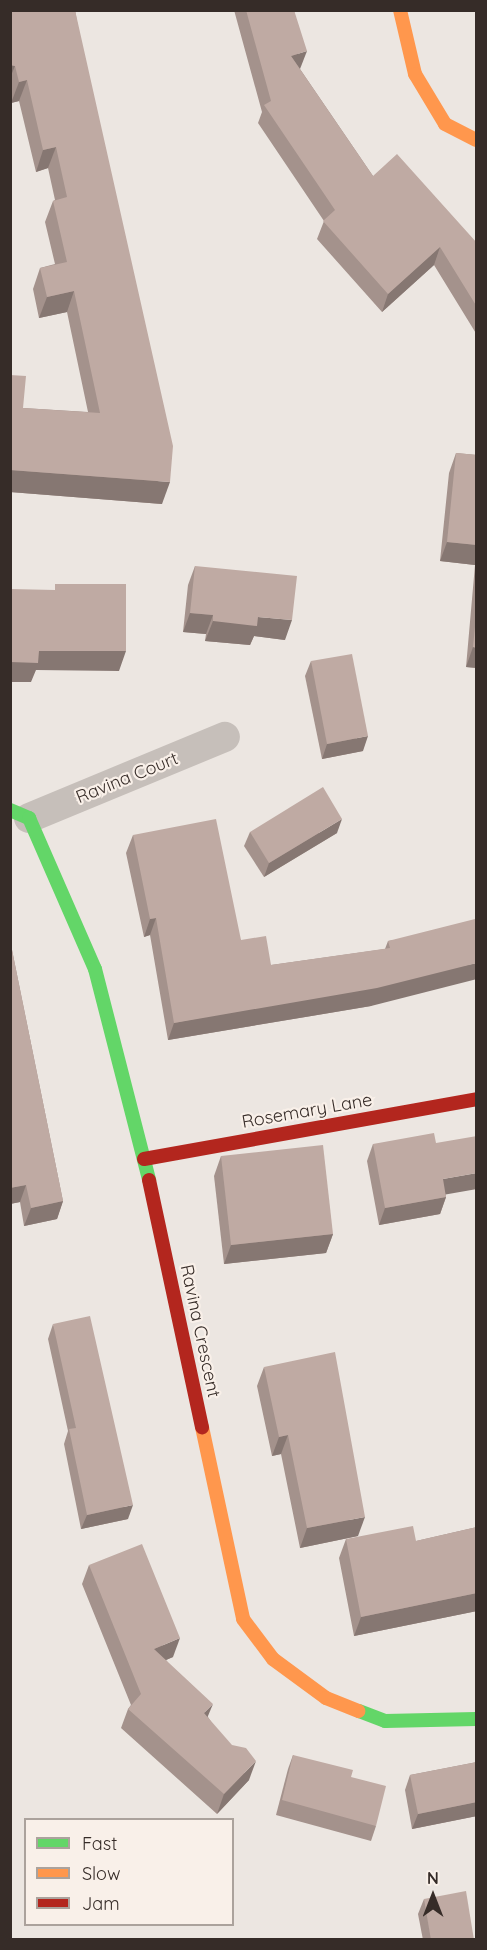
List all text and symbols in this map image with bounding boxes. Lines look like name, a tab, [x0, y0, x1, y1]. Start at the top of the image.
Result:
street label: Ravina Court	[73, 748, 181, 808]
street label: Rosemary Lane	[240, 1089, 374, 1133]
street label: Ravina Crescent	[175, 1263, 225, 1399]
legend	[24, 1818, 234, 1926]
text: Fast	[82, 1832, 117, 1855]
text: Slow	[82, 1862, 120, 1885]
north arrow	[403, 1866, 463, 1926]
text: N	[427, 1868, 439, 1888]
text: Jam	[82, 1892, 120, 1915]

